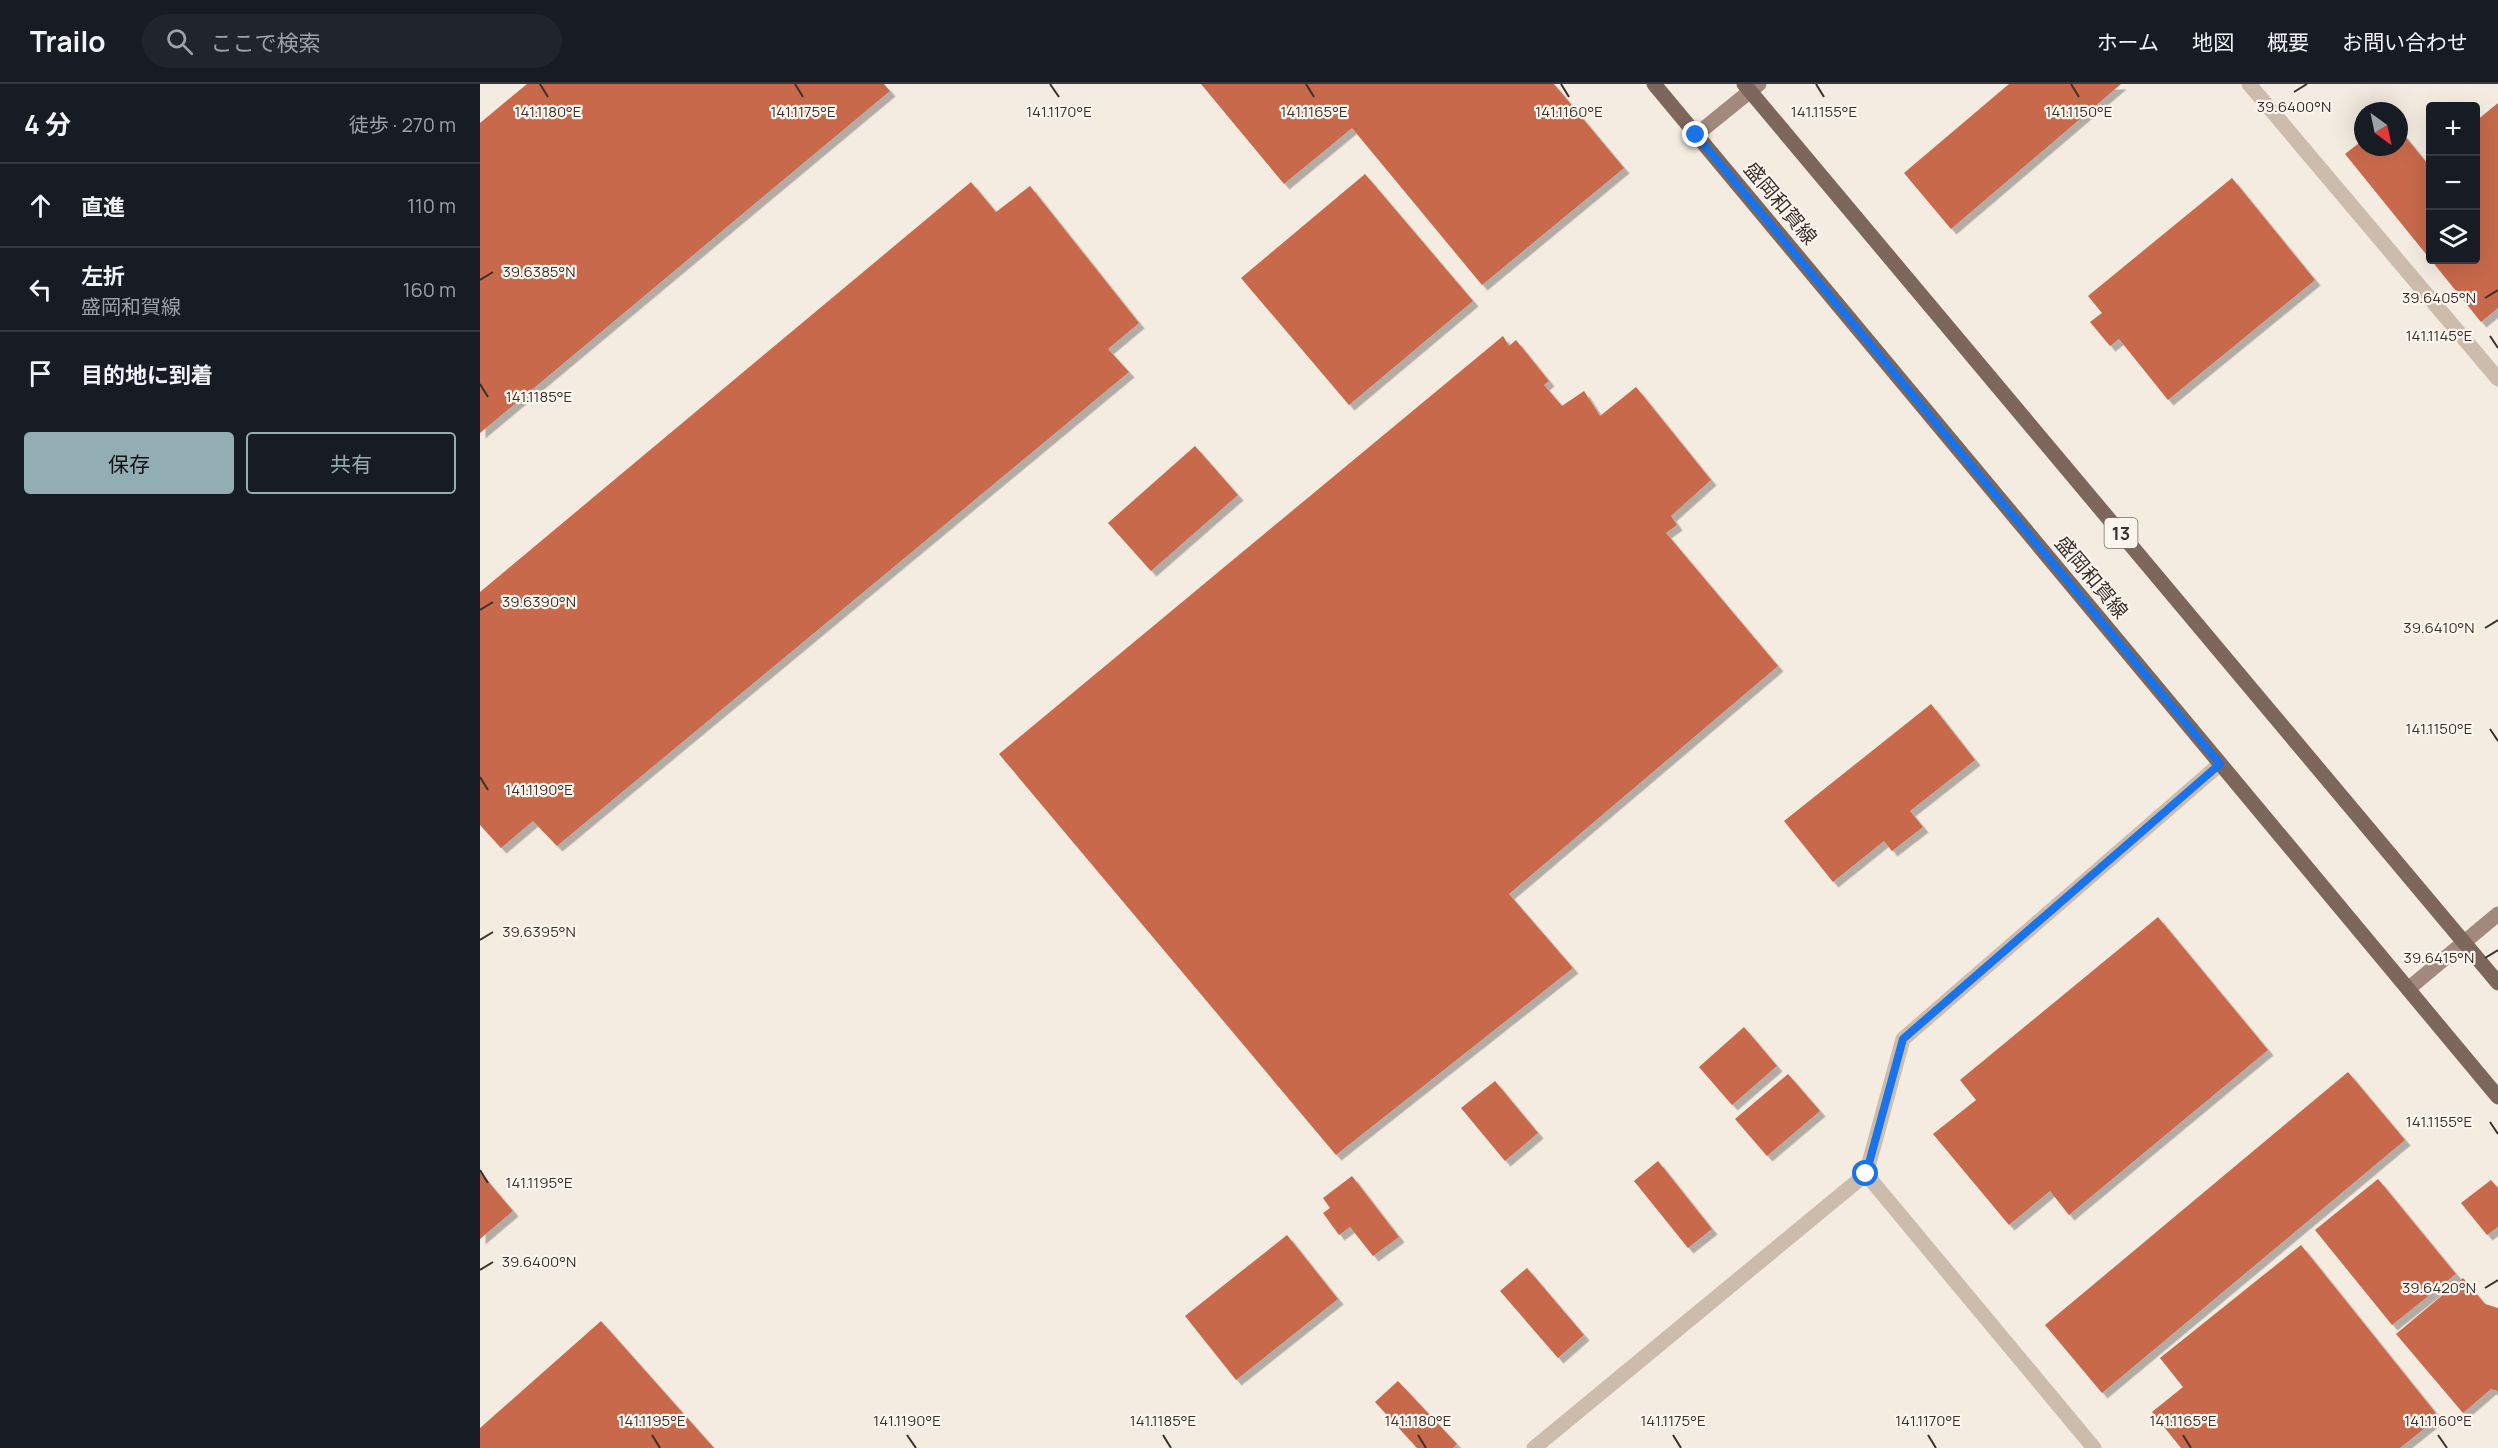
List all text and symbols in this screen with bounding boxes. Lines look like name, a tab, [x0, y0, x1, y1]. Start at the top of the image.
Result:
search box	[142, 14, 562, 68]
text: Trailo	[30, 22, 106, 60]
icon: search	[163, 25, 196, 58]
text: ここで検索	[211, 28, 321, 58]
text: ホーム	[2097, 28, 2159, 56]
text: 地図	[2192, 28, 2234, 56]
text: 概要	[2267, 28, 2309, 56]
text: お問い合わせ	[2342, 28, 2468, 56]
text: 39.6400°N	[2257, 96, 2331, 117]
text: 141.1180°E	[515, 101, 581, 122]
text: 141.1175°E	[770, 101, 836, 122]
text: 141.1170°E	[1026, 101, 1092, 122]
text: 141.1165°E	[1281, 101, 1347, 122]
text: 141.1160°E	[1535, 101, 1603, 122]
text: 141.1155°E	[1791, 101, 1857, 122]
text: 141.1150°E	[2046, 101, 2112, 122]
north arrow	[2354, 102, 2408, 156]
map controls	[2426, 102, 2480, 264]
button: +	[2426, 102, 2480, 156]
text: 4 分	[24, 106, 71, 142]
text: 徒歩 · 270 m	[349, 111, 456, 138]
route end	[1682, 121, 1708, 147]
street label: 盛岡和賀線	[1739, 156, 1823, 250]
button: −	[2426, 156, 2480, 210]
icon: ahead	[24, 189, 57, 222]
text: 直進	[81, 192, 125, 222]
text: 110 m	[407, 192, 456, 219]
button: layers	[2426, 210, 2480, 264]
text: 左折	[81, 261, 125, 291]
text: 39.6385°N	[502, 261, 576, 282]
icon: left	[24, 273, 57, 306]
text: 160 m	[403, 276, 456, 303]
text: 39.6405°N	[2402, 287, 2476, 308]
text: 盛岡和賀線	[81, 293, 181, 320]
text: 141.1145°E	[2406, 325, 2472, 346]
icon: arrive	[24, 357, 57, 390]
text: 目的地に到着	[81, 360, 213, 390]
text: 141.1185°E	[506, 386, 572, 407]
button: 保存	[24, 432, 234, 494]
button: 共有	[246, 432, 456, 494]
road number: 13	[2104, 518, 2138, 548]
street label: 盛岡和賀線	[2050, 530, 2134, 624]
text: 39.6390°N	[502, 591, 576, 612]
text: 39.6410°N	[2403, 617, 2475, 638]
text: 141.1150°E	[2406, 718, 2472, 739]
text: 141.1190°E	[505, 779, 573, 800]
text: 39.6395°N	[502, 921, 576, 942]
text: 39.6415°N	[2404, 947, 2474, 968]
text: 141.1155°E	[2406, 1111, 2472, 1132]
route start	[1852, 1160, 1878, 1186]
text: 141.1195°E	[506, 1172, 572, 1193]
text: 39.6400°N	[502, 1251, 576, 1272]
text: 39.6420°N	[2402, 1277, 2476, 1298]
text: 141.1195°E	[619, 1410, 685, 1431]
text: 141.1190°E	[873, 1410, 941, 1431]
text: 141.1185°E	[1130, 1410, 1196, 1431]
text: 141.1180°E	[1385, 1410, 1451, 1431]
text: 141.1175°E	[1640, 1410, 1706, 1431]
text: 141.1170°E	[1895, 1410, 1961, 1431]
text: 141.1165°E	[2150, 1410, 2216, 1431]
text: 141.1160°E	[2404, 1410, 2472, 1431]

